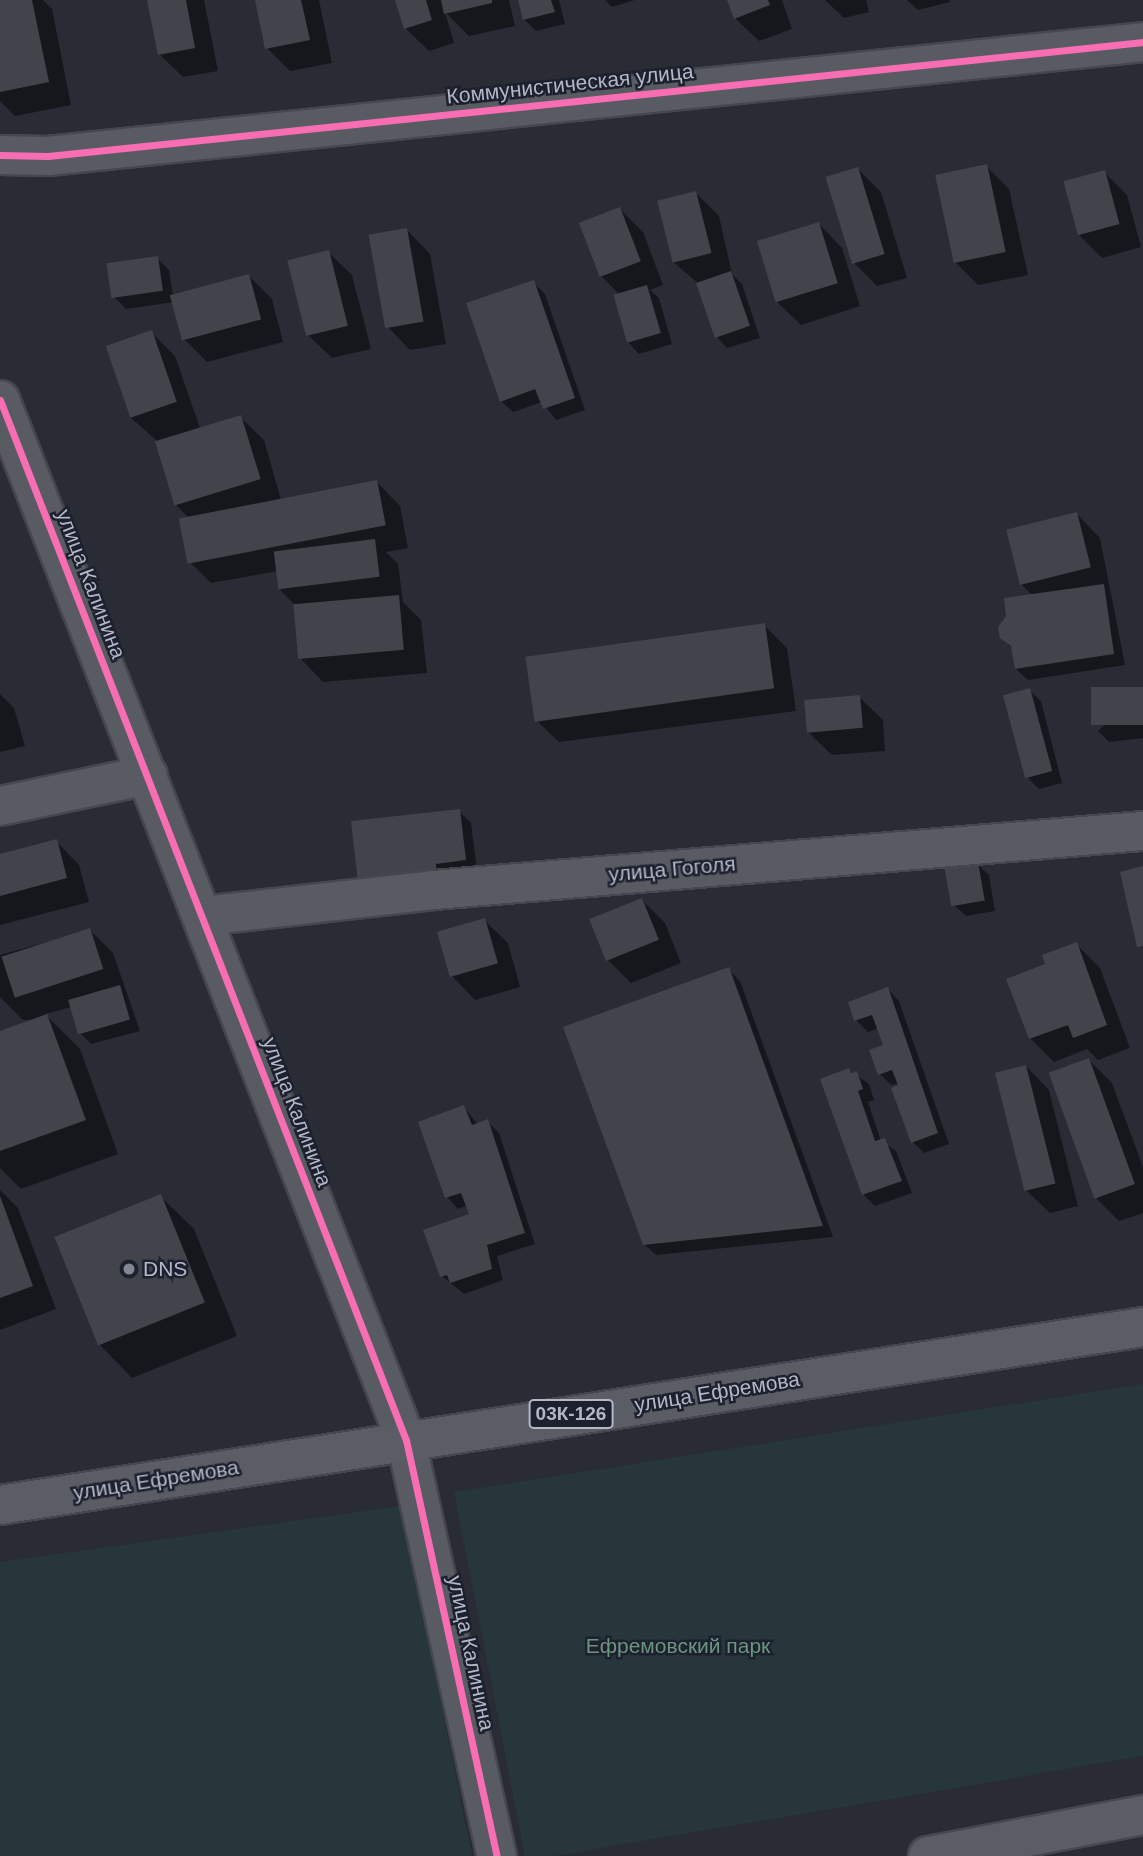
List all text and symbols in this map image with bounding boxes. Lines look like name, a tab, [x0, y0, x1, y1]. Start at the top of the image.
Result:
street label: Коммунистическая улица	[445, 59, 695, 109]
street label: улица Калинина	[51, 506, 131, 662]
street label: улица Гоголя	[608, 851, 736, 887]
street label: улица Калинина	[257, 1034, 337, 1190]
place label: DNS	[143, 1256, 187, 1282]
marker: DNS	[121, 1261, 137, 1277]
street label: улица Ефремова	[633, 1366, 801, 1418]
road number: 03К-126	[527, 1398, 615, 1430]
street label: улица Ефремова	[72, 1454, 240, 1506]
street label: улица Калинина	[442, 1573, 500, 1733]
park label: Ефремовский парк	[586, 1633, 770, 1659]

